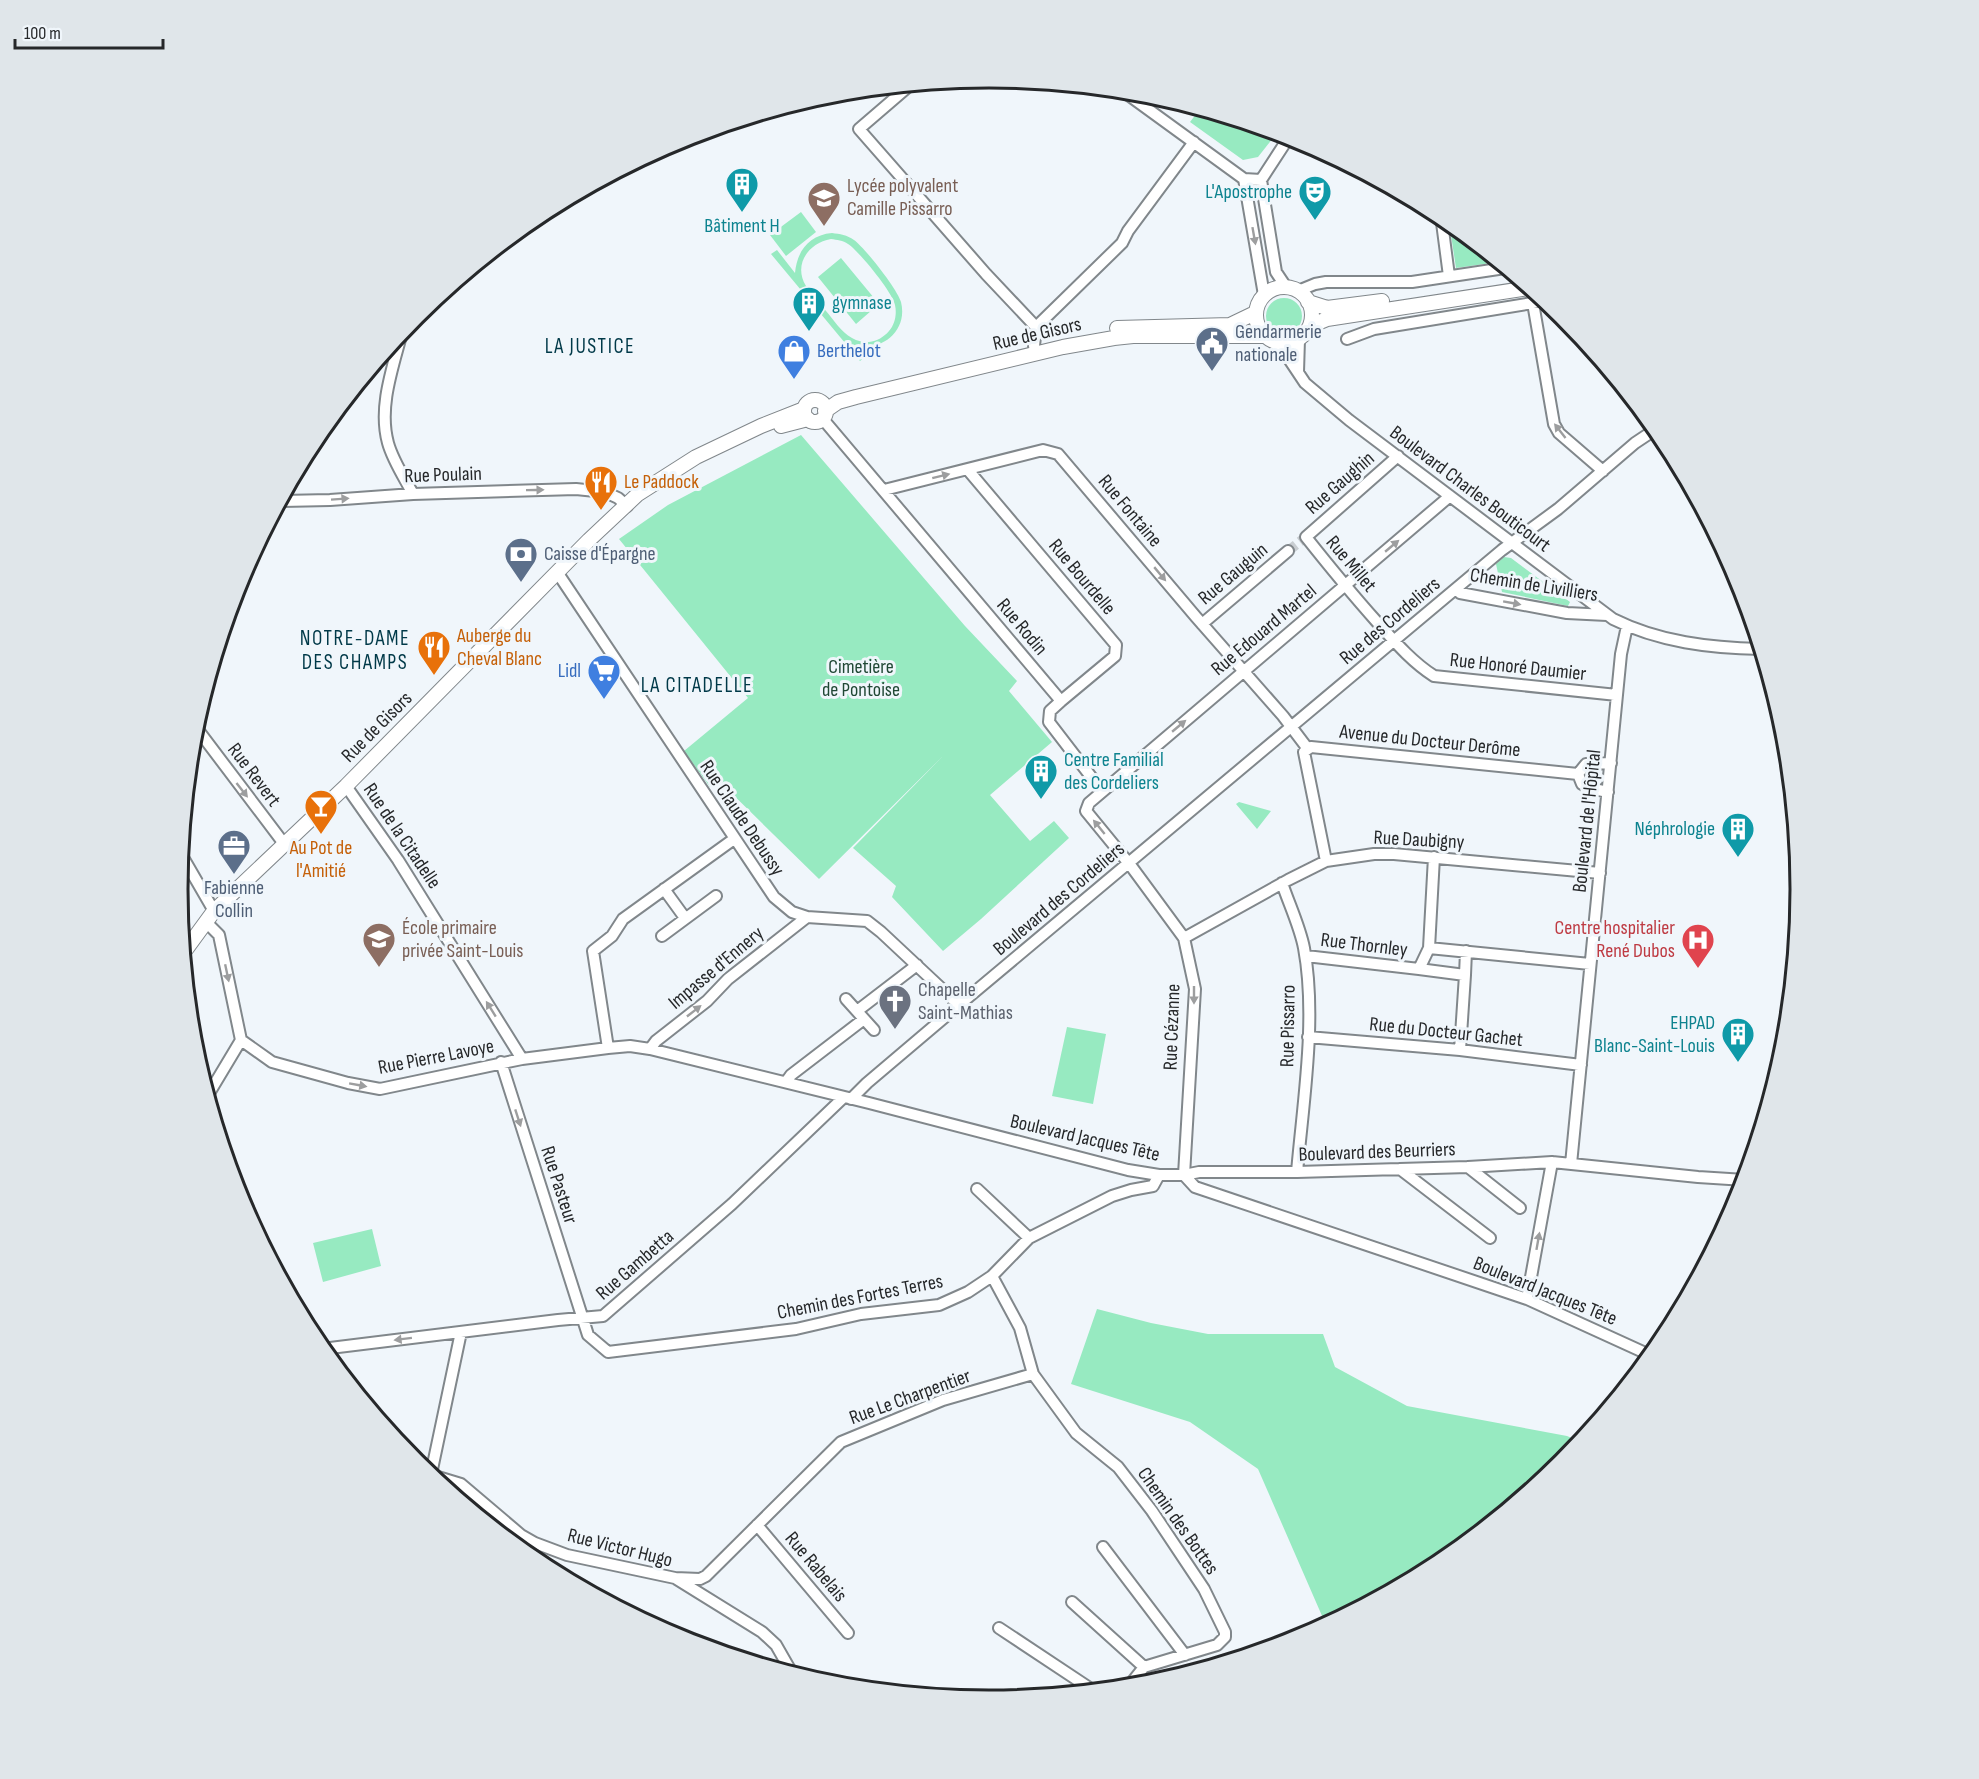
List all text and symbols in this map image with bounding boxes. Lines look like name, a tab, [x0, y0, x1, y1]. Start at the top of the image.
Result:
scale bar	[15, 12, 164, 50]
text: 100 m	[24, 23, 61, 44]
building icon: Bâtiment H	[724, 166, 760, 213]
place label: Lycée polyvalent Camille Pissarro	[847, 174, 958, 221]
theatre icon: L'Apostrophe	[1297, 174, 1333, 221]
school or university icon: Lycée polyvalent Camille Pissarro	[806, 180, 842, 227]
place label: L'Apostrophe	[1205, 180, 1292, 204]
place label: Bâtiment H	[704, 214, 780, 238]
one-way arrow	[1250, 227, 1259, 246]
building icon: gymnase	[791, 285, 827, 332]
place label: gymnase	[832, 291, 892, 315]
street label: Rue de Gisors	[990, 312, 1084, 356]
place label: Gendarmerie nationale	[1235, 320, 1322, 367]
public building icon: Gendarmerie nationale	[1194, 325, 1230, 372]
shop icon: Berthelot	[776, 333, 812, 380]
district label: LA JUSTICE	[545, 334, 635, 359]
place label: Berthelot	[817, 339, 881, 363]
street label: Boulevard Charles Bouticourt	[1385, 421, 1555, 557]
one-way arrow	[1555, 424, 1567, 439]
street label: Rue Gaughin	[1301, 447, 1379, 519]
street label: Rue Poulain	[404, 462, 482, 488]
restaurant icon: Le Paddock	[583, 464, 619, 511]
place label: Le Paddock	[624, 470, 699, 494]
street label: Rue Fontaine	[1093, 470, 1167, 552]
one-way arrow	[931, 471, 950, 481]
one-way arrow	[525, 485, 544, 494]
one-way arrow	[331, 494, 350, 504]
street label: Rue Millet	[1321, 531, 1381, 597]
street label: Rue Bourdelle	[1043, 534, 1121, 620]
bank icon: Caisse d'Épargne	[503, 536, 539, 583]
street label: Rue Gauguin	[1193, 538, 1273, 610]
one-way arrow	[1384, 540, 1399, 553]
place label: Caisse d'Épargne	[544, 542, 656, 566]
street label: Chemin de Livilliers	[1468, 563, 1600, 607]
one-way arrow	[1153, 566, 1166, 581]
street label: Rue des Cordeliers	[1335, 572, 1445, 670]
street label: Rue Edouard Martel	[1207, 579, 1321, 681]
street label: Rue Rodin	[991, 594, 1053, 660]
one-way arrow	[1502, 599, 1521, 608]
place label: Auberge du Cheval Blanc	[456, 624, 542, 671]
district label: NOTRE-DAME DES CHAMPS	[300, 626, 410, 675]
restaurant icon: Auberge du Cheval Blanc	[416, 629, 452, 676]
street label: Rue Honoré Daumier	[1449, 648, 1588, 686]
supermarket icon: Lidl	[586, 653, 622, 700]
park label: Cimetière de Pontoise	[822, 655, 900, 702]
place label: Lidl	[558, 659, 581, 683]
district label: LA CITADELLE	[641, 673, 753, 698]
street label: Rue de Gisors	[337, 687, 417, 767]
street label: Avenue du Docteur Derôme	[1337, 719, 1522, 762]
one-way arrow	[1171, 720, 1186, 733]
street label: Rue Revert	[222, 738, 286, 812]
place label: Centre Familial des Cordeliers	[1064, 748, 1164, 795]
street label: Boulevard de l'Hôpital	[1568, 748, 1606, 894]
building icon: Centre Familial des Cordeliers	[1023, 753, 1059, 800]
street label: Rue Claude Debussy	[695, 756, 790, 881]
street label: Rue de la Citadelle	[358, 779, 446, 893]
one-way arrow	[236, 782, 249, 798]
bar icon: Au Pot de l'Amitié	[303, 788, 339, 835]
building icon: Néphrologie	[1720, 811, 1756, 858]
place label: Néphrologie	[1635, 817, 1715, 841]
one-way arrow	[1093, 819, 1106, 835]
street label: Rue Daubigny	[1373, 826, 1465, 854]
office icon: Fabienne Collin	[216, 828, 252, 875]
place label: Au Pot de l'Amitié	[289, 836, 352, 883]
street label: Boulevard des Cordeliers	[988, 837, 1130, 961]
place label: Fabienne Collin	[204, 876, 264, 923]
place label: École primaire privée Saint-Louis	[402, 916, 523, 963]
place label: Centre hospitalier René Dubos	[1555, 916, 1675, 963]
school or university icon: École primaire privée Saint-Louis	[361, 921, 397, 968]
street label: Impasse d'Ennery	[664, 921, 769, 1015]
hospital icon: Centre hospitalier René Dubos	[1680, 922, 1716, 969]
street label: Rue Thornley	[1319, 928, 1409, 962]
one-way arrow	[223, 964, 233, 983]
place label: Chapelle Saint-Mathias	[918, 978, 1013, 1025]
church icon: Chapelle Saint-Mathias	[877, 983, 913, 1030]
street label: Rue Cézanne	[1158, 983, 1186, 1071]
street label: Rue Pissarro	[1275, 985, 1301, 1067]
one-way arrow	[1189, 986, 1199, 1005]
one-way arrow	[485, 1001, 496, 1018]
one-way arrow	[686, 1005, 702, 1017]
place label: EHPAD Blanc-Saint-Louis	[1594, 1011, 1715, 1058]
street label: Rue du Docteur Gachet	[1368, 1012, 1524, 1052]
building icon: EHPAD Blanc-Saint-Louis	[1720, 1016, 1756, 1063]
street label: Rue Pierre Lavoye	[376, 1034, 496, 1080]
one-way arrow	[349, 1081, 368, 1090]
one-way arrow	[514, 1109, 524, 1127]
street label: Boulevard Jacques Tête	[1008, 1109, 1162, 1167]
street label: Boulevard des Beurriers	[1298, 1137, 1456, 1167]
street label: Rue Pasteur	[535, 1143, 583, 1227]
street label: Rue Gambetta	[591, 1225, 679, 1305]
one-way arrow	[1534, 1232, 1543, 1251]
street label: Boulevard Jacques Tête	[1470, 1251, 1620, 1331]
street label: Chemin des Fortes Terres	[775, 1269, 945, 1325]
one-way arrow	[393, 1335, 412, 1344]
street label: Rue Le Charpentier	[846, 1364, 974, 1430]
street label: Chemin des Bottes	[1132, 1463, 1224, 1579]
street label: Rue Victor Hugo	[565, 1523, 675, 1573]
street label: Rue Rabelais	[780, 1527, 852, 1607]

